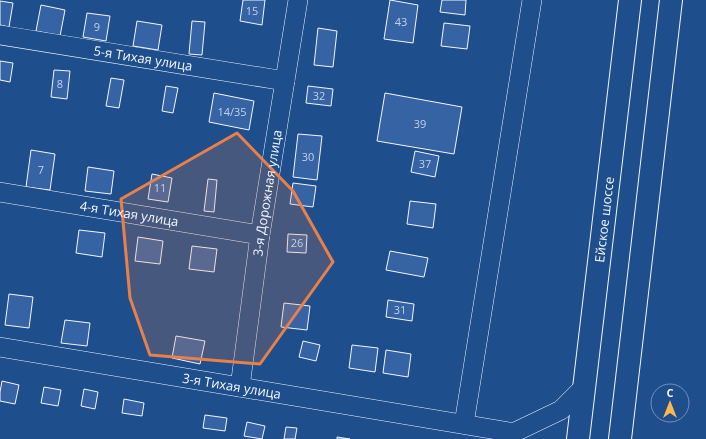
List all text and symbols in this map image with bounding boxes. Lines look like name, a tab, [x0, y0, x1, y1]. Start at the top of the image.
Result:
house number: 15	[246, 3, 258, 18]
house number: 43	[395, 14, 407, 29]
house number: 9	[94, 19, 100, 34]
street label: 5-я Тихая улица	[92, 41, 194, 75]
house number: 8	[57, 76, 63, 91]
house number: 32	[313, 88, 325, 103]
house number: 14/35	[217, 104, 247, 119]
house number: 39	[414, 116, 426, 131]
street label: 3-я Дорожная улица	[248, 128, 286, 257]
house number: 30	[302, 149, 314, 164]
house number: 37	[419, 156, 431, 171]
house number: 7	[38, 162, 44, 177]
street label: Ейское шоссе	[590, 176, 618, 263]
house number: 11	[154, 180, 166, 195]
street label: 4-я Тихая улица	[78, 196, 180, 230]
house number: 26	[291, 235, 303, 250]
house number: 31	[394, 302, 406, 317]
street label: 3-я Тихая улица	[181, 369, 283, 403]
north arrow	[650, 383, 690, 423]
text: С	[666, 385, 674, 400]

